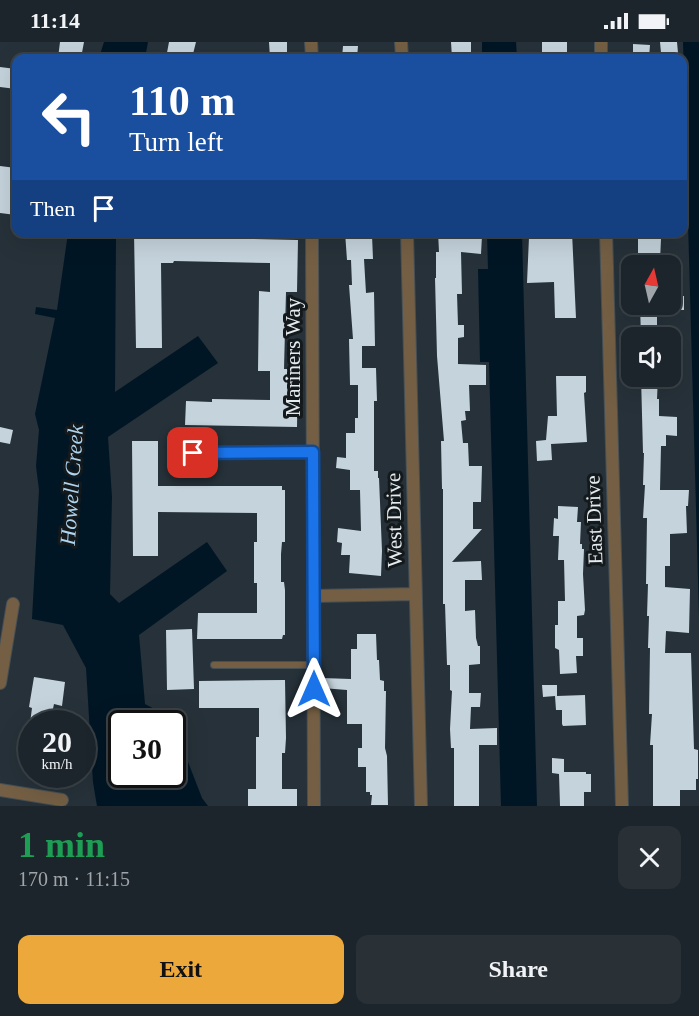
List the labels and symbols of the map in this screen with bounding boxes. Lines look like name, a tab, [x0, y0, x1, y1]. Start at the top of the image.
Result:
north arrow	[621, 255, 681, 315]
street label: Mariners Way	[281, 297, 305, 416]
water label: Howell Creek	[55, 423, 88, 547]
pin	[167, 427, 218, 478]
street label: West Drive	[381, 473, 407, 567]
street label: East Drive	[580, 475, 608, 565]
position arrow	[282, 657, 346, 721]
speed limit sign: 30	[108, 710, 186, 788]

